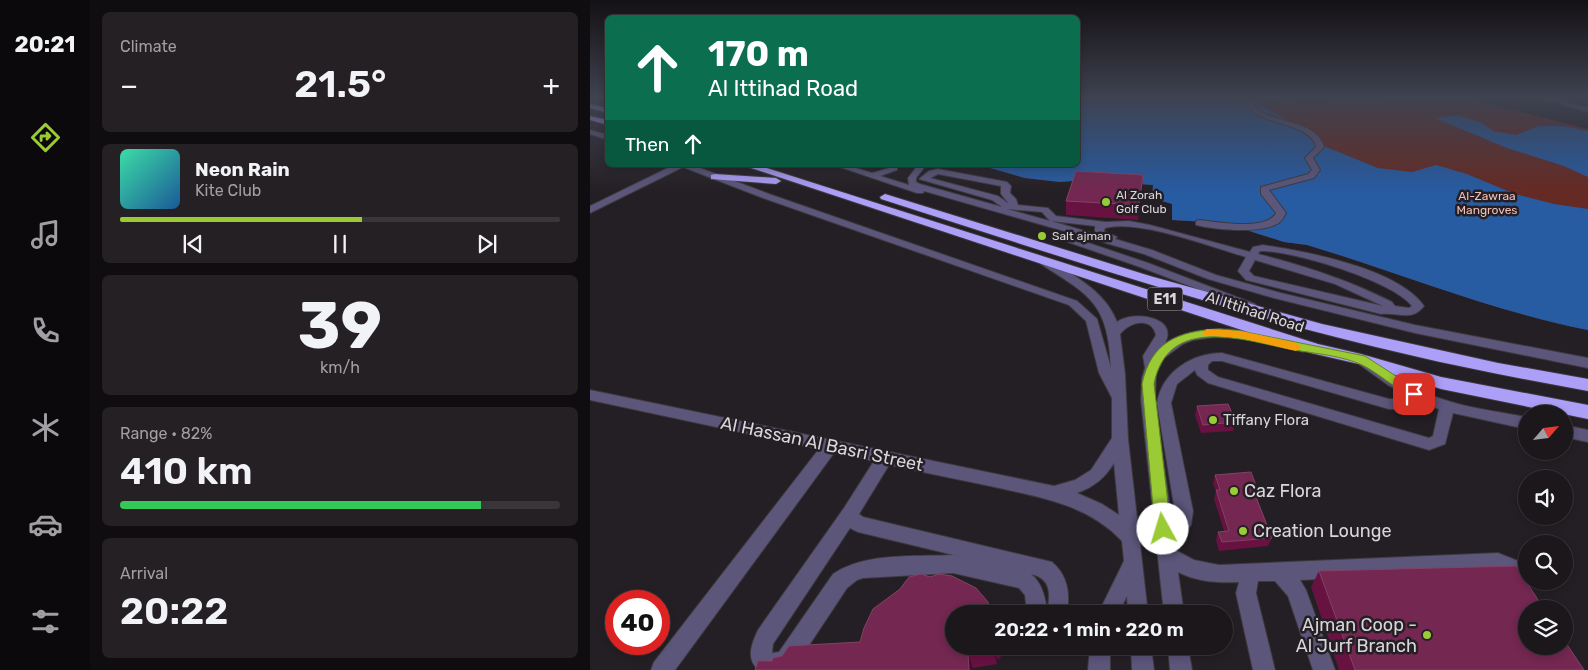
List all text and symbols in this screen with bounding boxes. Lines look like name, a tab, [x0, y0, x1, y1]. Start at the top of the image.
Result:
text: 20:21	[15, 31, 75, 58]
text: 170 m	[708, 33, 809, 75]
icon: ahead	[625, 35, 690, 100]
text: Climate	[120, 37, 177, 56]
text: 21.5°	[294, 61, 386, 107]
text: −	[120, 69, 138, 102]
text: +	[543, 69, 560, 102]
text: Al Ittihad Road	[708, 75, 858, 102]
icon: directions	[28, 120, 63, 155]
icon: ahead	[679, 130, 707, 158]
text: Then	[625, 133, 669, 156]
text: Neon Rain	[195, 158, 290, 181]
text: Kite Club	[195, 181, 261, 200]
place label: Al Zorah Golf Club	[1116, 188, 1167, 216]
park label: Al-Zawraa Mangroves	[1457, 189, 1517, 217]
marker: Al Zorah Golf Club	[1100, 196, 1112, 208]
icon: music	[28, 217, 63, 252]
place label: Salt ajman	[1052, 229, 1111, 243]
icon: previous	[179, 230, 207, 258]
icon: pause	[326, 230, 354, 258]
icon: next	[473, 230, 501, 258]
marker: Salt ajman	[1036, 230, 1048, 242]
text: 39	[298, 287, 382, 364]
road number: E11	[1148, 288, 1182, 310]
street label: Al Ittihad Road	[1204, 288, 1306, 336]
icon: phone	[28, 313, 63, 348]
text: km/h	[320, 358, 360, 377]
pin	[1393, 373, 1435, 415]
icon: arrive	[1400, 380, 1428, 408]
north arrow	[1518, 405, 1572, 460]
map controls	[1518, 405, 1573, 655]
icon: climate	[28, 410, 63, 445]
place label: Tiffany Flora	[1223, 411, 1309, 429]
street label: Al Hassan Al Basri Street	[719, 412, 925, 476]
marker: Tiffany Flora	[1207, 414, 1219, 426]
text: Range · 82%	[120, 424, 212, 443]
text: 410 km	[120, 448, 253, 494]
button: sound	[1518, 470, 1573, 525]
place label: Caz Flora	[1244, 480, 1321, 502]
marker: Caz Flora	[1228, 485, 1240, 497]
position arrow	[1136, 502, 1188, 554]
icon: car	[28, 507, 63, 542]
place label: Creation Lounge	[1253, 520, 1391, 542]
marker: Creation Lounge	[1237, 525, 1249, 537]
button: search	[1518, 535, 1573, 590]
text: Arrival	[120, 564, 168, 583]
text: 20:22	[120, 588, 228, 634]
speed limit sign: 40	[605, 590, 670, 655]
button: layers	[1518, 600, 1573, 655]
icon: filters	[28, 604, 63, 639]
place label: Ajman Coop - Al Jurf Branch	[1296, 614, 1417, 657]
text: 20:22 · 1 min · 220 m	[994, 618, 1184, 641]
marker: Ajman Coop - Al Jurf Branch	[1421, 629, 1433, 641]

